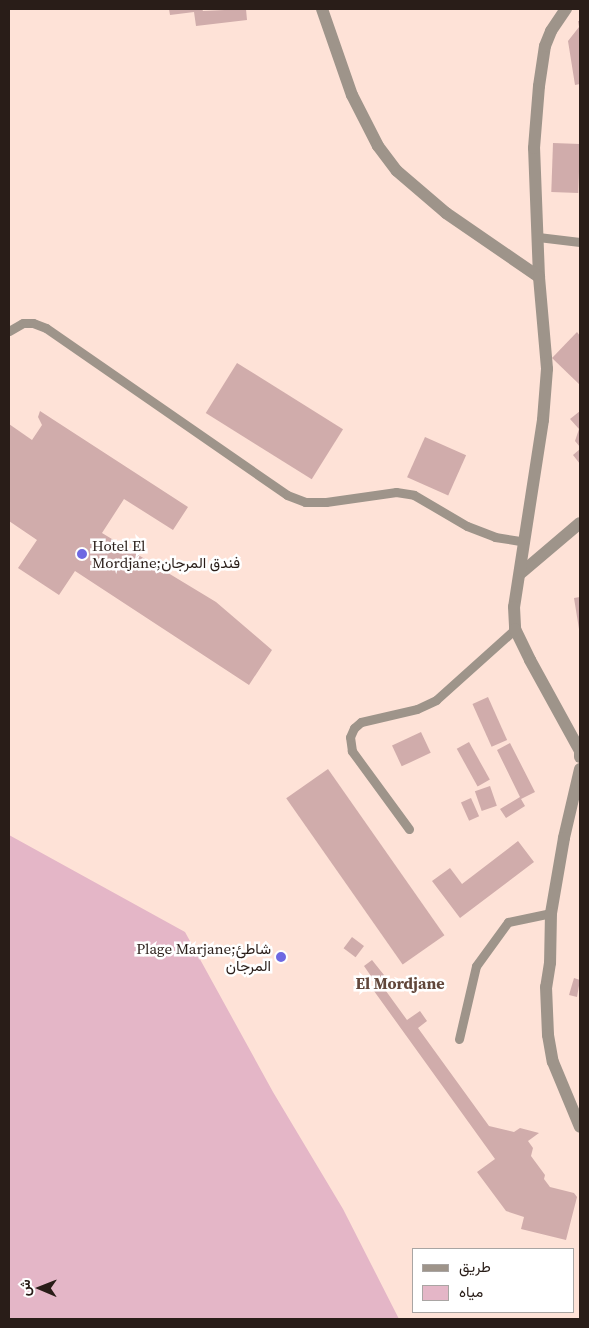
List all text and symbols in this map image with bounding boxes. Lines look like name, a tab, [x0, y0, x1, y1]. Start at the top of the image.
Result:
place label: Hotel El Mordjane;فندق المرجان	[92, 536, 240, 571]
marker: Hotel El Mordjane;فندق المرجان	[76, 548, 88, 560]
place label: Plage Marjane;شاطئ المرجان	[136, 939, 271, 974]
marker: Plage Marjane;شاطئ المرجان	[275, 951, 287, 963]
district label: El Mordjane	[355, 973, 445, 993]
legend	[412, 1248, 574, 1313]
text: طريق	[459, 1256, 491, 1277]
north arrow	[15, 1263, 65, 1313]
text: ش	[15, 1279, 35, 1296]
text: مياه	[459, 1281, 483, 1302]

